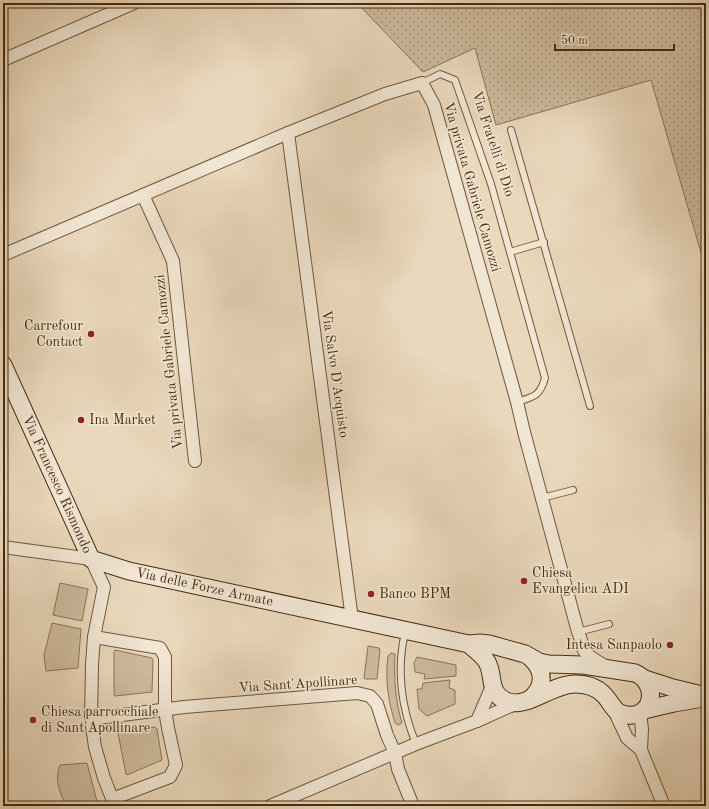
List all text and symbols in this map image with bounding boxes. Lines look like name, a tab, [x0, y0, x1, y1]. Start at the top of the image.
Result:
scale bar	[555, 26, 674, 52]
text: 50 m	[561, 34, 588, 47]
street label: Via Fratelli di Dio	[469, 89, 517, 199]
street label: Via privata Gabriele Camozzi	[441, 101, 503, 274]
street label: Via privata Gabriele Camozzi	[153, 274, 185, 450]
street label: Via Salvo D'Acquisto	[319, 309, 351, 439]
place label: Carrefour Contact	[24, 319, 83, 349]
marker: Carrefour Contact	[86, 329, 96, 339]
street label: Via Francesco Rismondo	[20, 413, 94, 556]
place label: Ina Market	[89, 413, 156, 427]
marker: Ina Market	[76, 415, 86, 425]
street label: Via delle Forze Armate	[134, 566, 274, 609]
place label: Chiesa Evangelica ADI	[532, 566, 629, 596]
marker: Chiesa Evangelica ADI	[519, 576, 529, 586]
place label: Banco BPM	[379, 587, 451, 601]
marker: Banco BPM	[366, 589, 376, 599]
place label: Intesa Sanpaolo	[566, 638, 662, 652]
marker: Intesa Sanpaolo	[665, 640, 675, 650]
street label: Via Sant'Apollinare	[238, 673, 358, 695]
place label: Chiesa parrocchiale di Sant'Apollinare	[41, 705, 158, 735]
marker: Chiesa parrocchiale di Sant'Apollinare	[28, 715, 38, 725]

